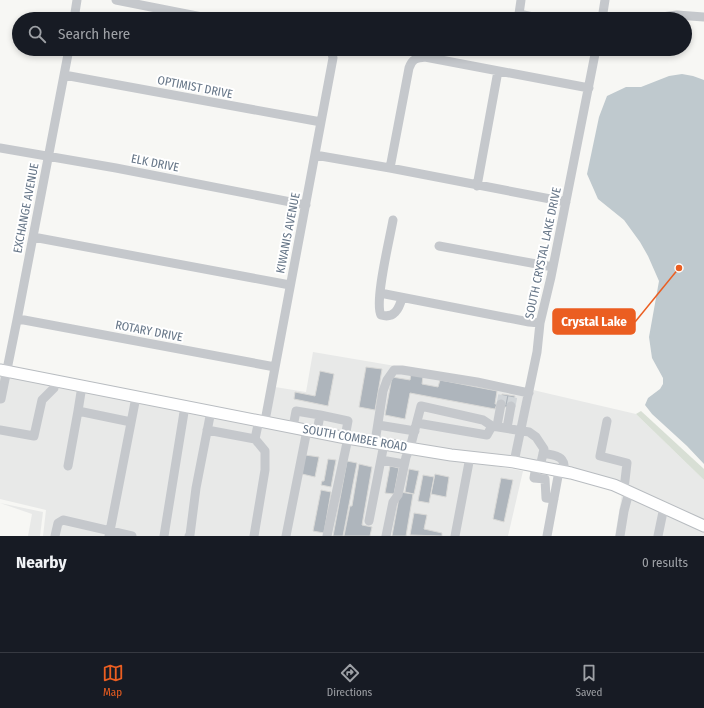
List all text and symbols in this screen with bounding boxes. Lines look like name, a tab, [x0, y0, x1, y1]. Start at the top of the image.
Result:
search box	[12, 12, 692, 56]
icon: search	[26, 23, 48, 45]
text: Search here	[58, 25, 130, 43]
street label: OPTIMIST DRIVE	[156, 73, 234, 101]
street label: ELK DRIVE	[130, 152, 181, 175]
street label: EXCHANGE AVENUE	[10, 161, 42, 254]
street label: SOUTH CRYSTAL LAKE DRIVE	[522, 186, 564, 320]
street label: KIWANIS AVENUE	[273, 191, 303, 275]
callout: Crystal Lake	[553, 309, 635, 334]
text: Crystal Lake	[561, 314, 627, 329]
street label: ROTARY DRIVE	[114, 318, 184, 344]
street label: SOUTH COMBEE ROAD	[302, 422, 408, 454]
text: Nearby	[16, 552, 67, 573]
text: 0 results	[642, 555, 688, 570]
tab: Map	[102, 662, 124, 699]
tab: Directions	[327, 662, 372, 699]
tab: Saved	[576, 662, 602, 699]

